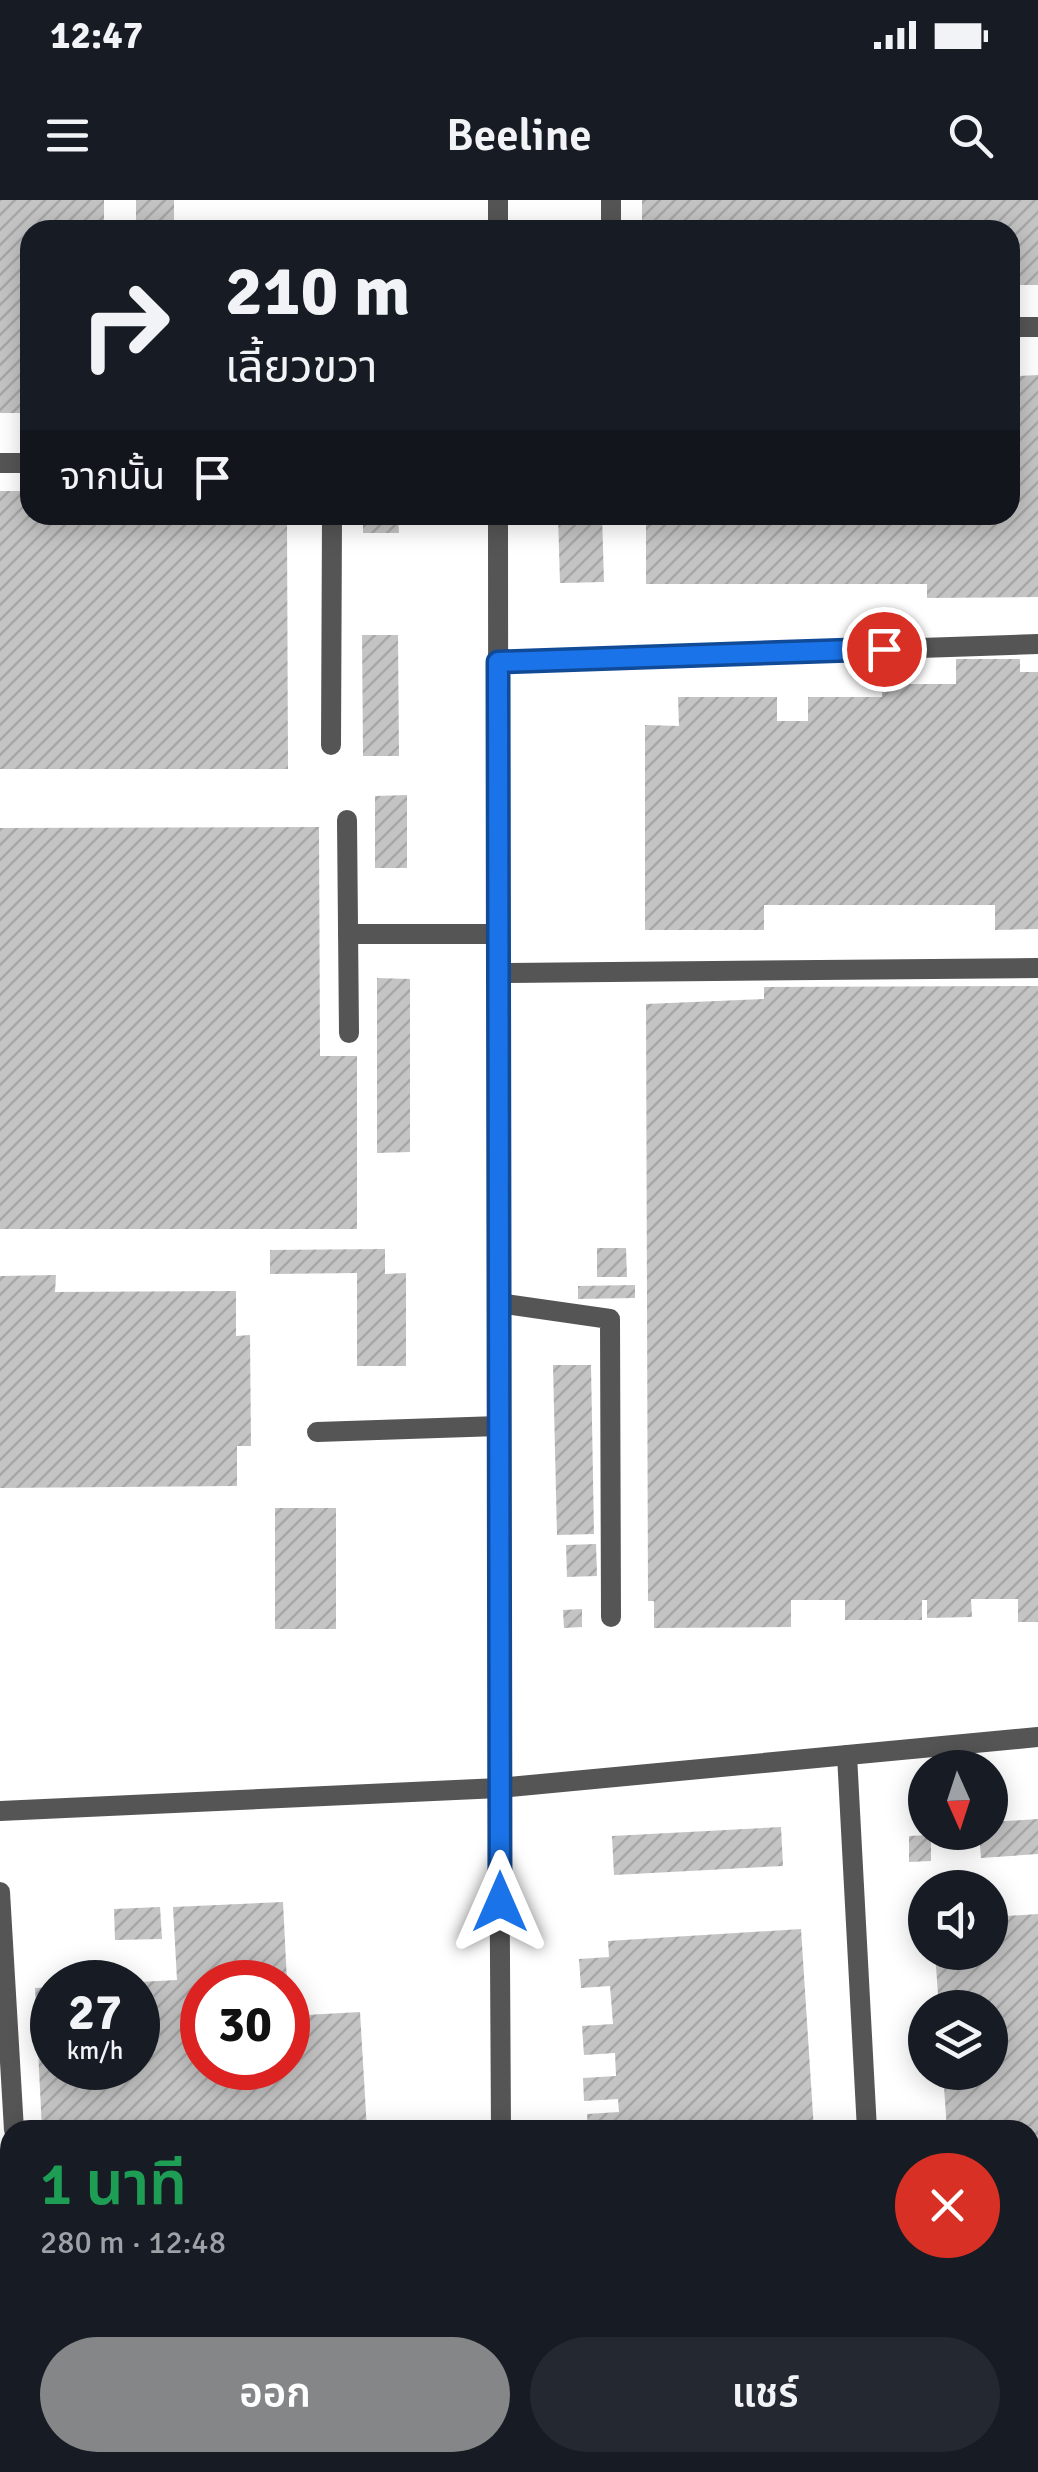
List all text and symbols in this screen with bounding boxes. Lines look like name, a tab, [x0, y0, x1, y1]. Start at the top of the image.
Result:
text: 12:47	[50, 12, 143, 59]
icon: menu	[40, 108, 95, 163]
text: Beeline	[446, 108, 592, 163]
icon: search	[943, 108, 998, 163]
text: 210 m	[225, 248, 410, 334]
icon: right	[60, 260, 190, 390]
text: เลี้ยวขวา	[225, 340, 377, 395]
icon: arrive	[185, 450, 240, 505]
text: จากนั้น	[60, 453, 165, 500]
pin	[842, 607, 927, 692]
icon: arrive	[857, 622, 912, 677]
north arrow	[908, 1750, 1008, 1850]
map controls	[908, 1750, 1008, 2090]
position arrow	[448, 1850, 552, 1954]
button: sound	[908, 1870, 1008, 1970]
speed limit sign: 30	[180, 1960, 310, 2090]
text: 27	[68, 1982, 122, 2044]
button: layers	[908, 1990, 1008, 2090]
text: km/h	[67, 2035, 123, 2066]
text: 1 นาที	[40, 2148, 187, 2222]
button: close	[895, 2153, 1000, 2258]
text: 280 m · 12:48	[40, 2223, 226, 2262]
button: ออก	[40, 2337, 510, 2452]
button: แชร์	[530, 2337, 1000, 2452]

